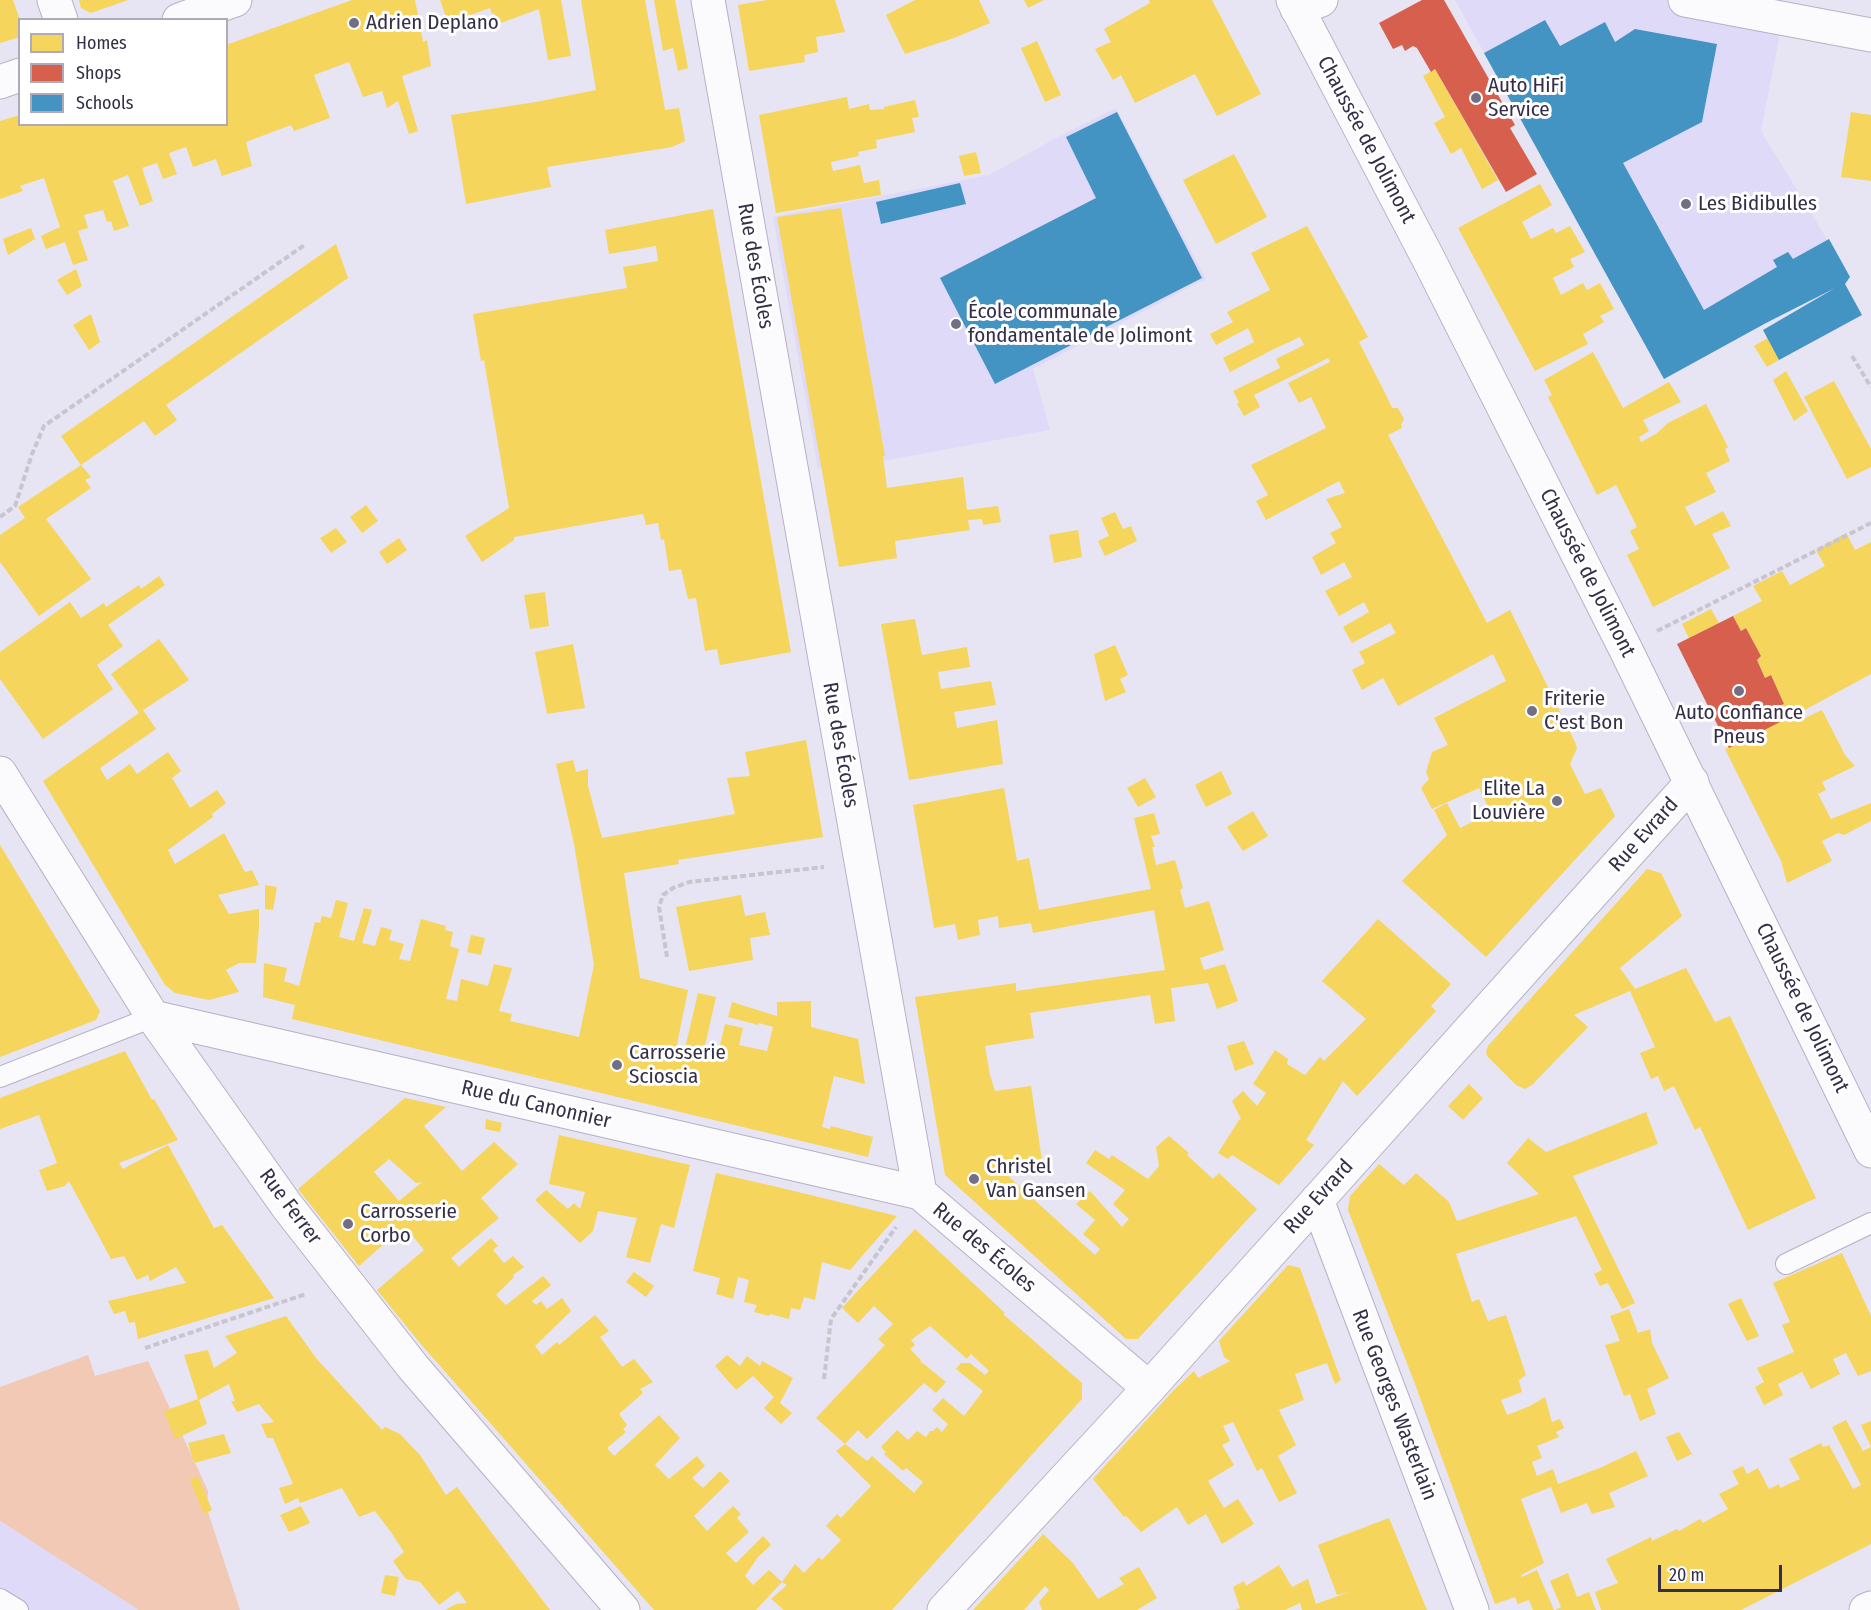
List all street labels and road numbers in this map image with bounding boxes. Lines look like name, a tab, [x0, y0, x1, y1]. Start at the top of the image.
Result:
street label: Chaussée de Jolimont	[1311, 52, 1421, 228]
street label: Rue des Écoles	[732, 201, 778, 331]
street label: Chaussée de Jolimont	[1534, 485, 1640, 661]
street label: Rue des Écoles	[817, 680, 863, 810]
street label: Rue Evrard	[1604, 793, 1684, 877]
street label: Chaussée de Jolimont	[1750, 919, 1854, 1097]
street label: Rue du Canonnier	[459, 1076, 613, 1134]
street label: Rue Evrard	[1279, 1155, 1359, 1239]
street label: Rue Ferrer	[253, 1164, 327, 1250]
street label: Rue des Écoles	[927, 1197, 1041, 1299]
street label: Rue Georges Wasterlain	[1346, 1306, 1442, 1504]

